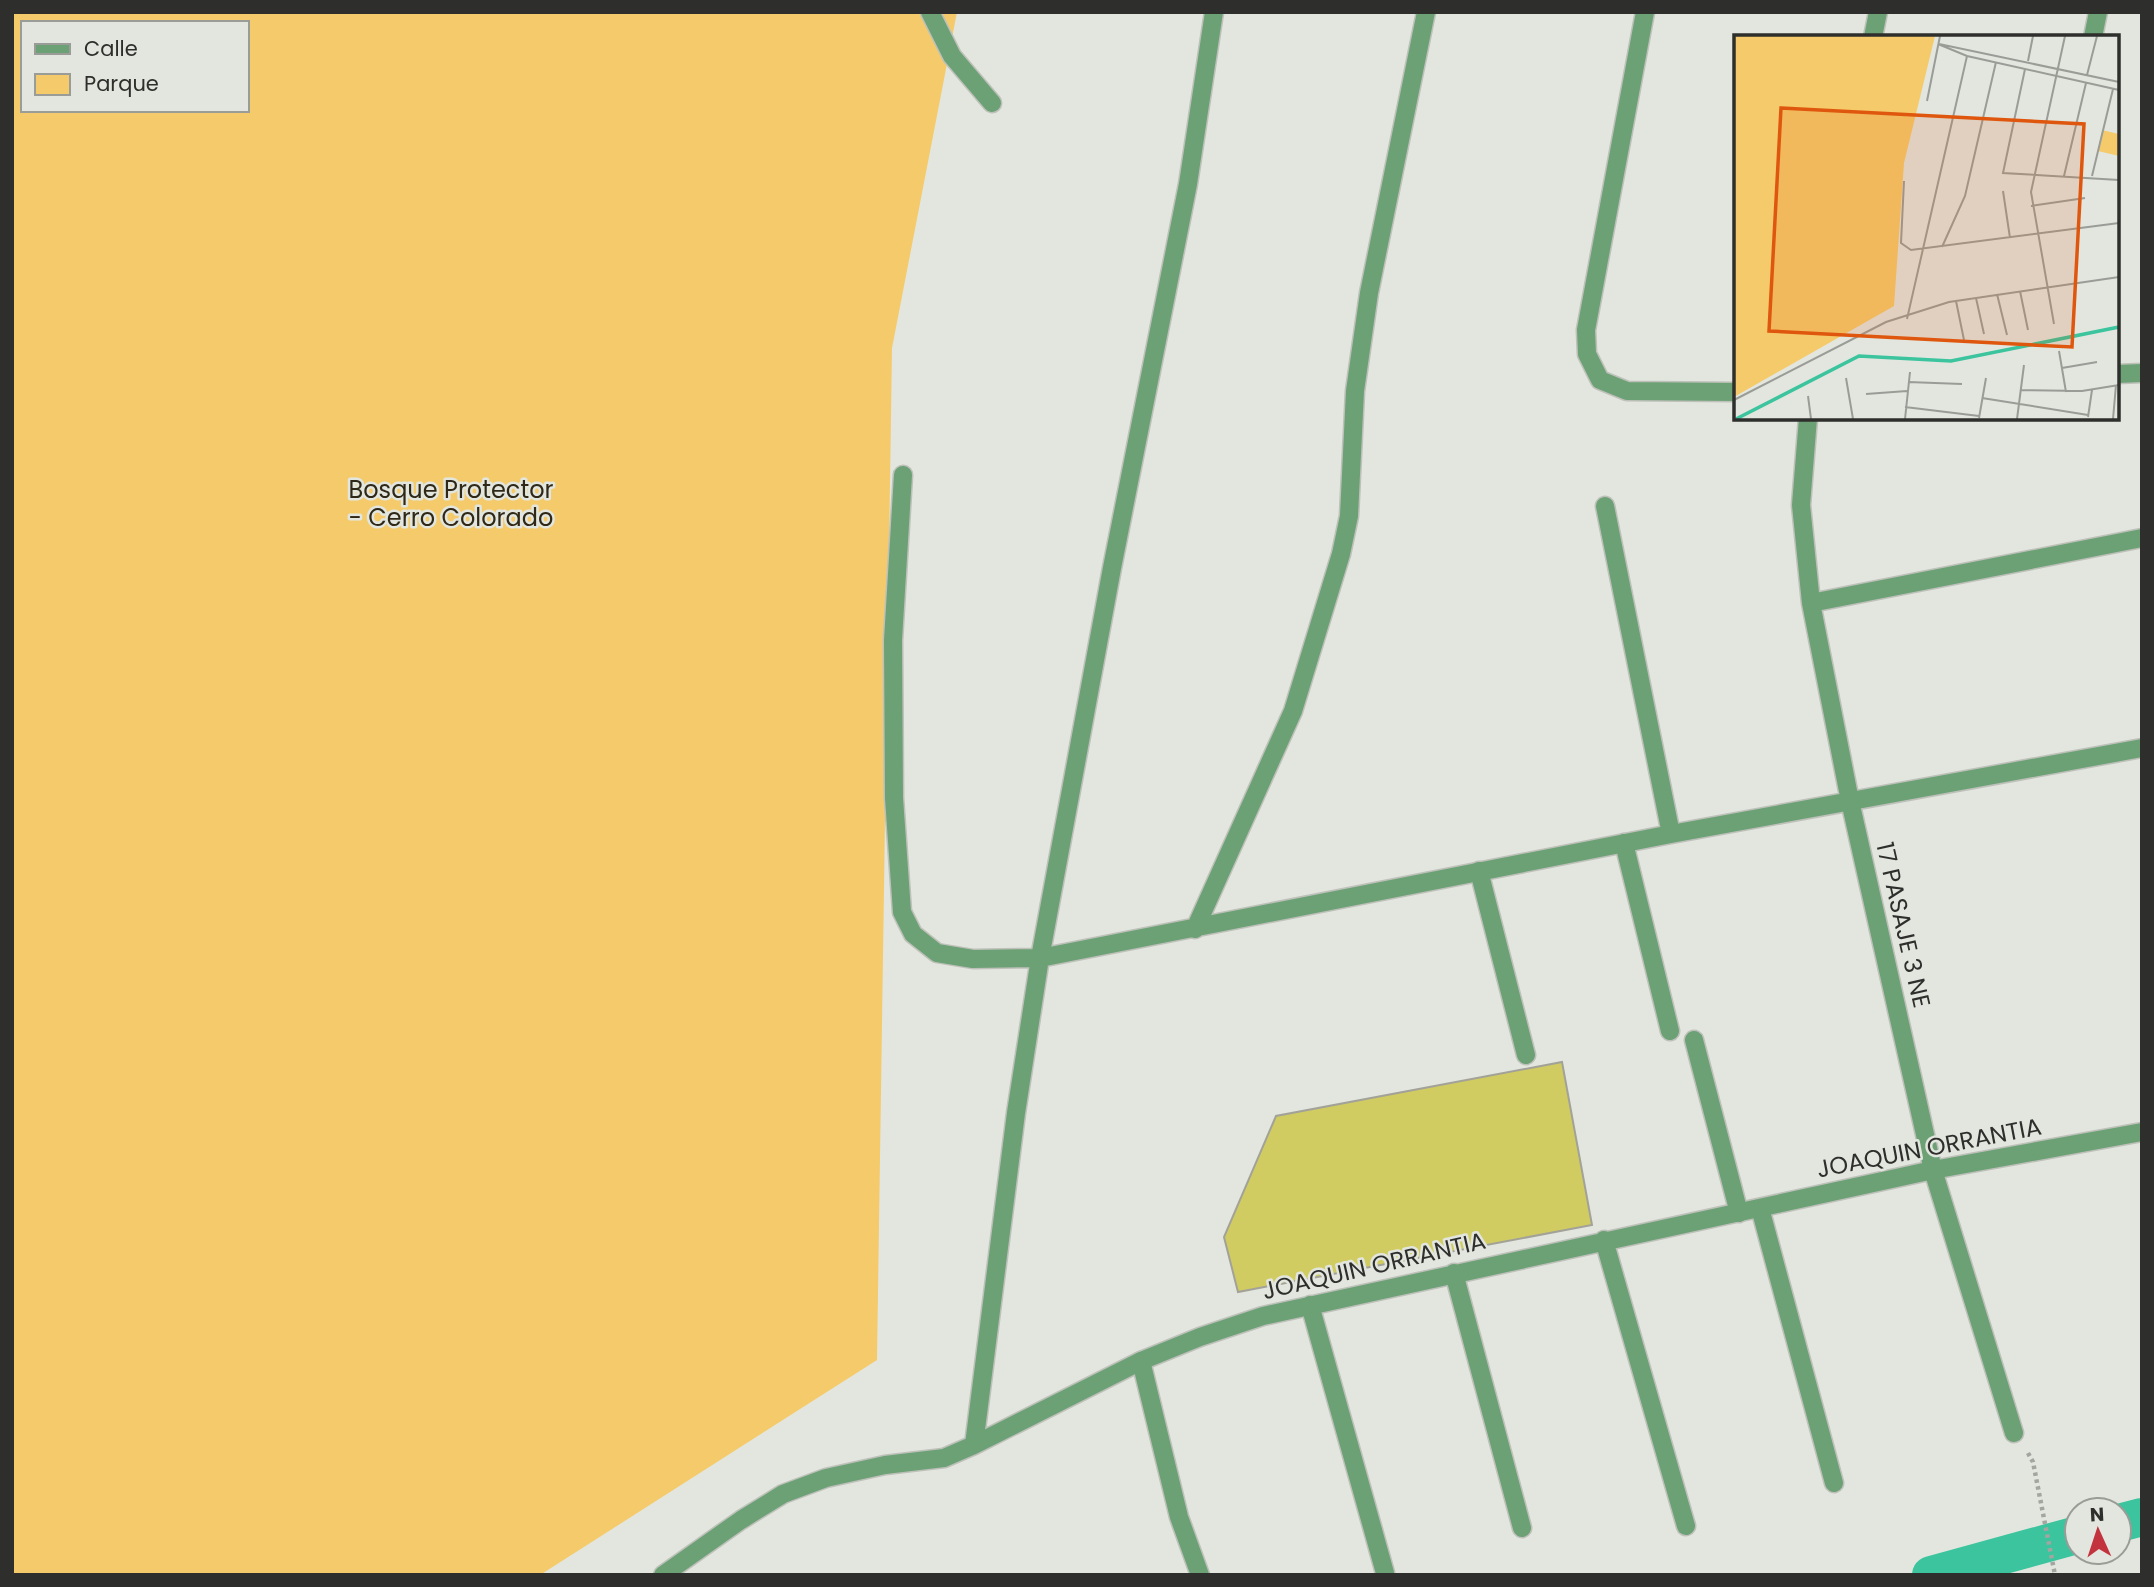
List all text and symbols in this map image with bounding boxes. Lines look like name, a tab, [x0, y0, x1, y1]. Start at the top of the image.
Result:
legend	[21, 21, 248, 112]
text: Calle	[84, 34, 138, 63]
inset map	[1734, 35, 2119, 420]
text: Parque	[84, 69, 159, 98]
park label: Bosque Protector - Cerro Colorado	[349, 473, 553, 534]
street label: 17 PASAJE 3 NE	[1868, 839, 1939, 1011]
street label: JOAQUIN ORRANTIA	[1814, 1110, 2044, 1185]
street label: JOAQUIN ORRANTIA	[1259, 1224, 1489, 1307]
north arrow	[2063, 1496, 2133, 1566]
text: N	[2089, 1501, 2105, 1528]

